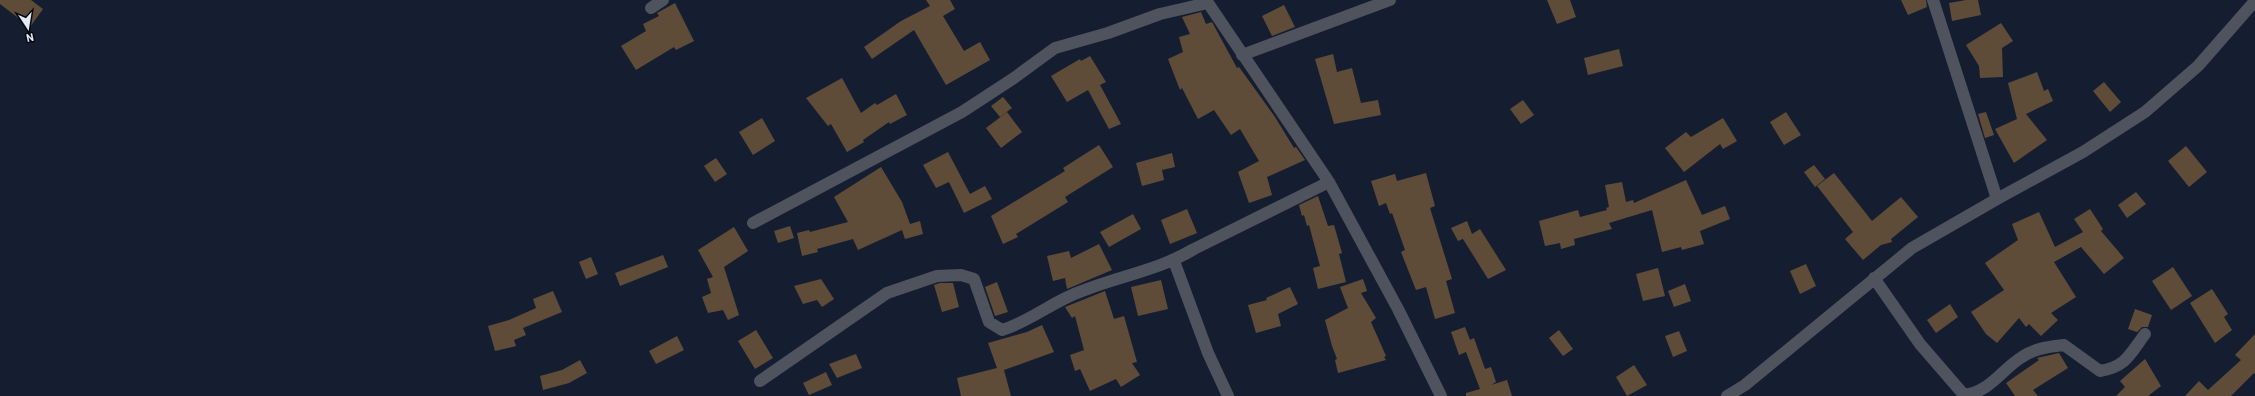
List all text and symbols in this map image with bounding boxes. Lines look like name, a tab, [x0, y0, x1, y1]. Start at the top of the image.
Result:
north arrow	[8, 8, 48, 48]
text: N	[25, 31, 35, 45]

